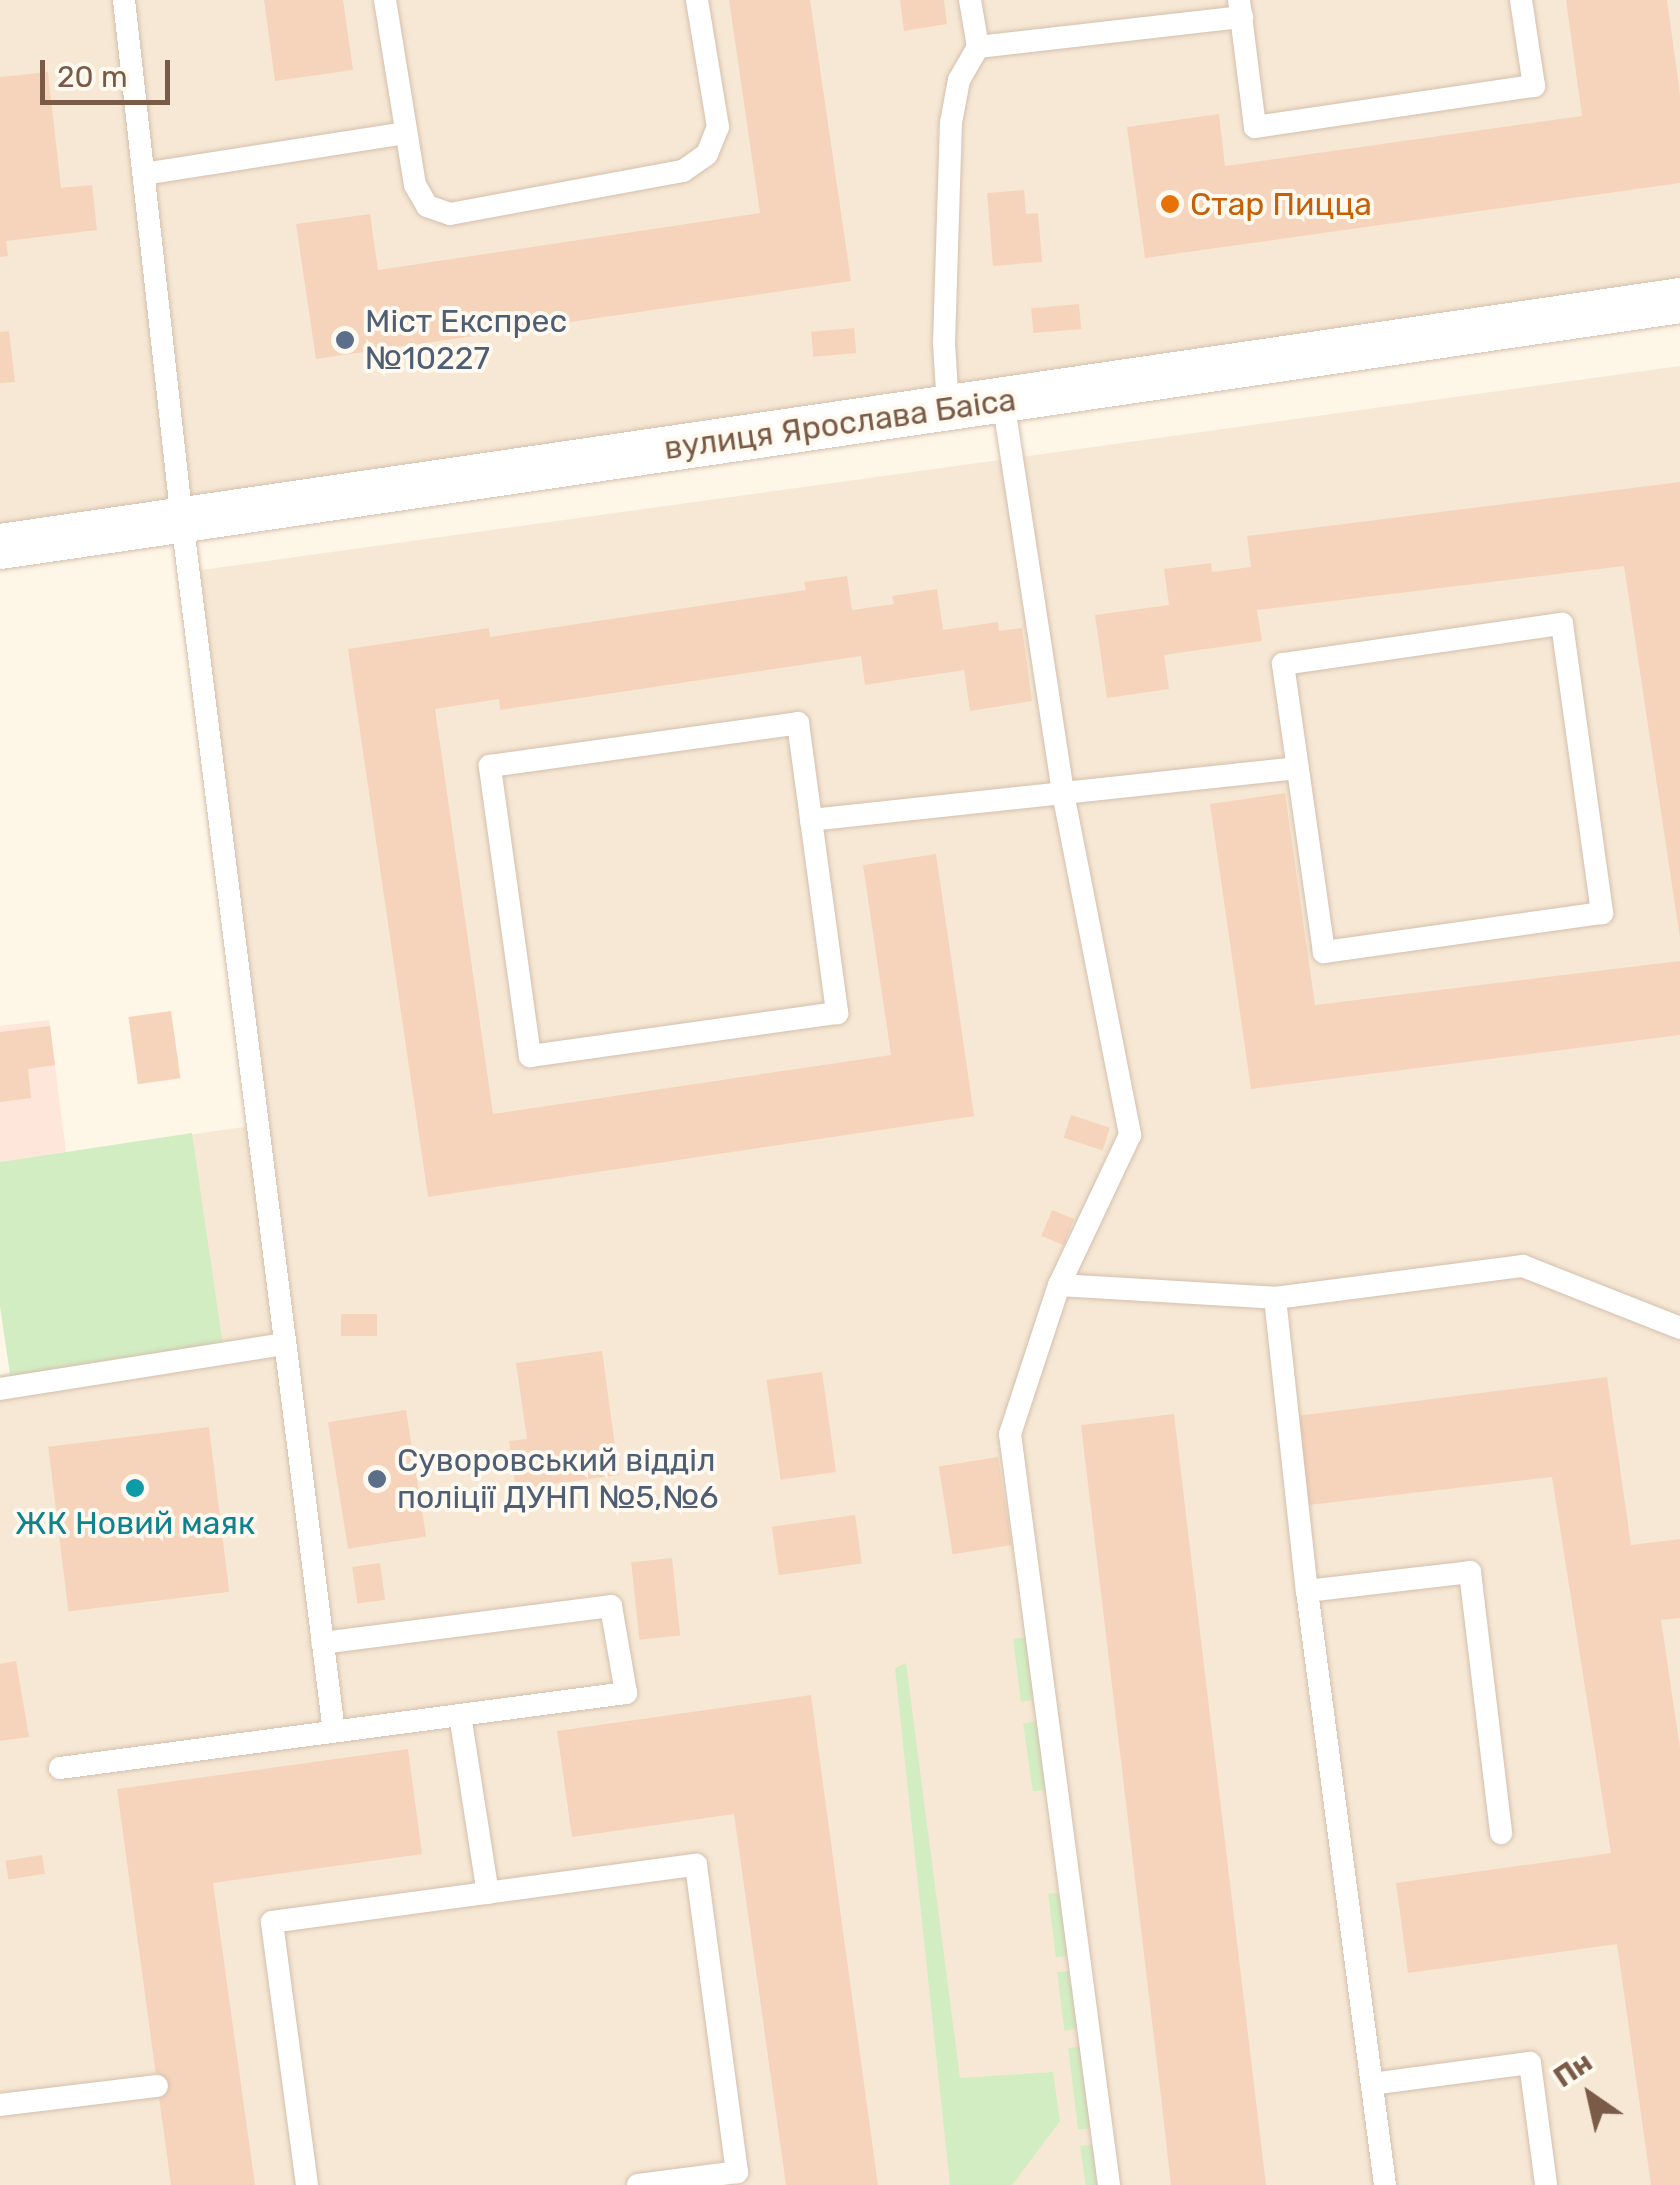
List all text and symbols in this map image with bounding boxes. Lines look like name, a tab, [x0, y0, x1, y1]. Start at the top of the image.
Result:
scale bar	[45, 40, 175, 102]
text: 20 m	[57, 59, 128, 95]
place label: Стар Пицца	[1190, 185, 1372, 223]
marker: Стар Пицца	[1159, 193, 1181, 215]
place label: Міст Експрес №10227	[365, 303, 567, 378]
marker: Міст Експрес №10227	[334, 329, 356, 351]
street label: вулиця Ярослава Баіса	[662, 380, 1018, 468]
place label: Суворовський відділ поліції ДУНП №5,№6	[397, 1442, 719, 1517]
marker: Суворовський відділ поліції ДУНП №5,№6	[366, 1468, 388, 1490]
marker: ЖК Новий маяк	[124, 1477, 146, 1499]
place label: ЖК Новий маяк	[15, 1504, 255, 1542]
north arrow	[1540, 2045, 1640, 2145]
text: Пн	[1548, 2045, 1598, 2094]

